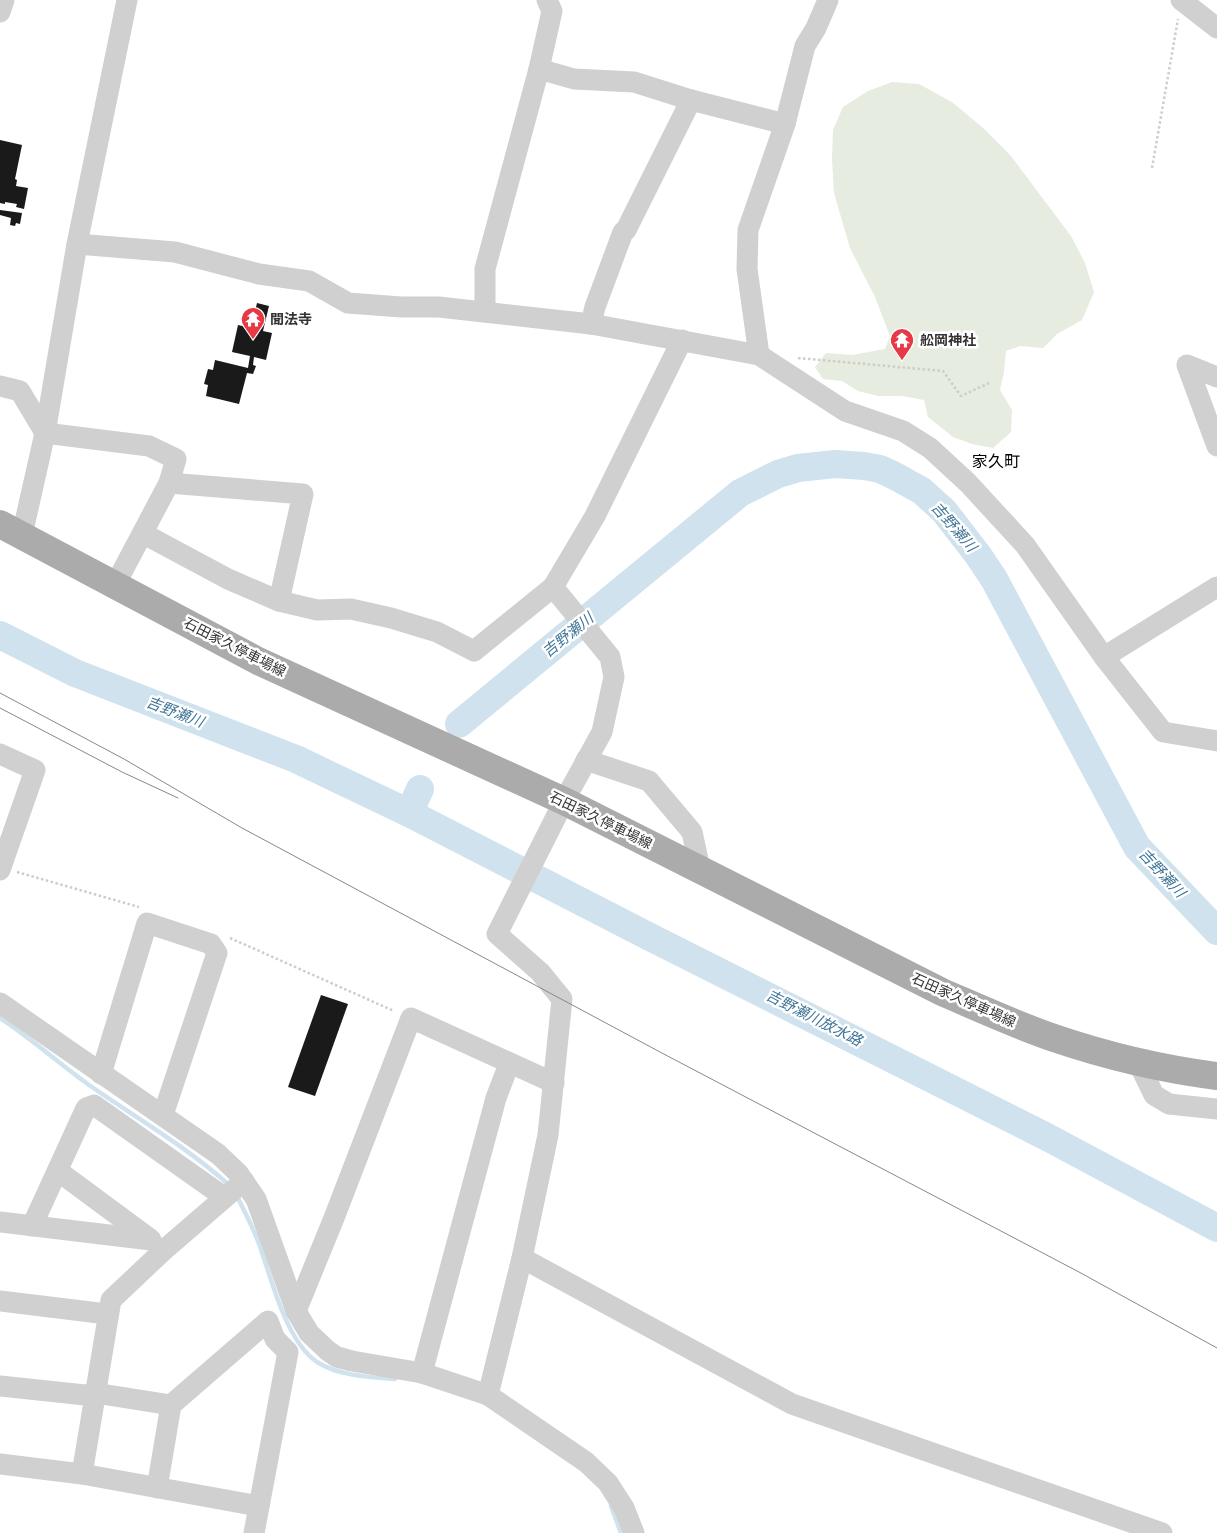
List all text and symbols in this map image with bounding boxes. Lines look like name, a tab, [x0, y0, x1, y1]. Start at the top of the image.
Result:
temple icon: 聞法寺	[240, 306, 266, 340]
place label: 聞法寺	[270, 311, 312, 327]
temple icon: 舩岡神社	[889, 327, 915, 361]
place label: 舩岡神社	[920, 332, 976, 348]
district label: 家久町	[972, 453, 1020, 470]
water label: 吉野瀬川	[928, 498, 982, 556]
water label: 吉野瀬川	[539, 608, 598, 660]
street label: 石田家久停車場線	[181, 614, 289, 680]
water label: 吉野瀬川	[144, 693, 208, 731]
street label: 石田家久停車場線	[547, 788, 655, 852]
water label: 吉野瀬川	[1136, 845, 1190, 902]
street label: 石田家久停車場線	[910, 970, 1018, 1030]
water label: 吉野瀬川放水路	[764, 986, 867, 1050]

